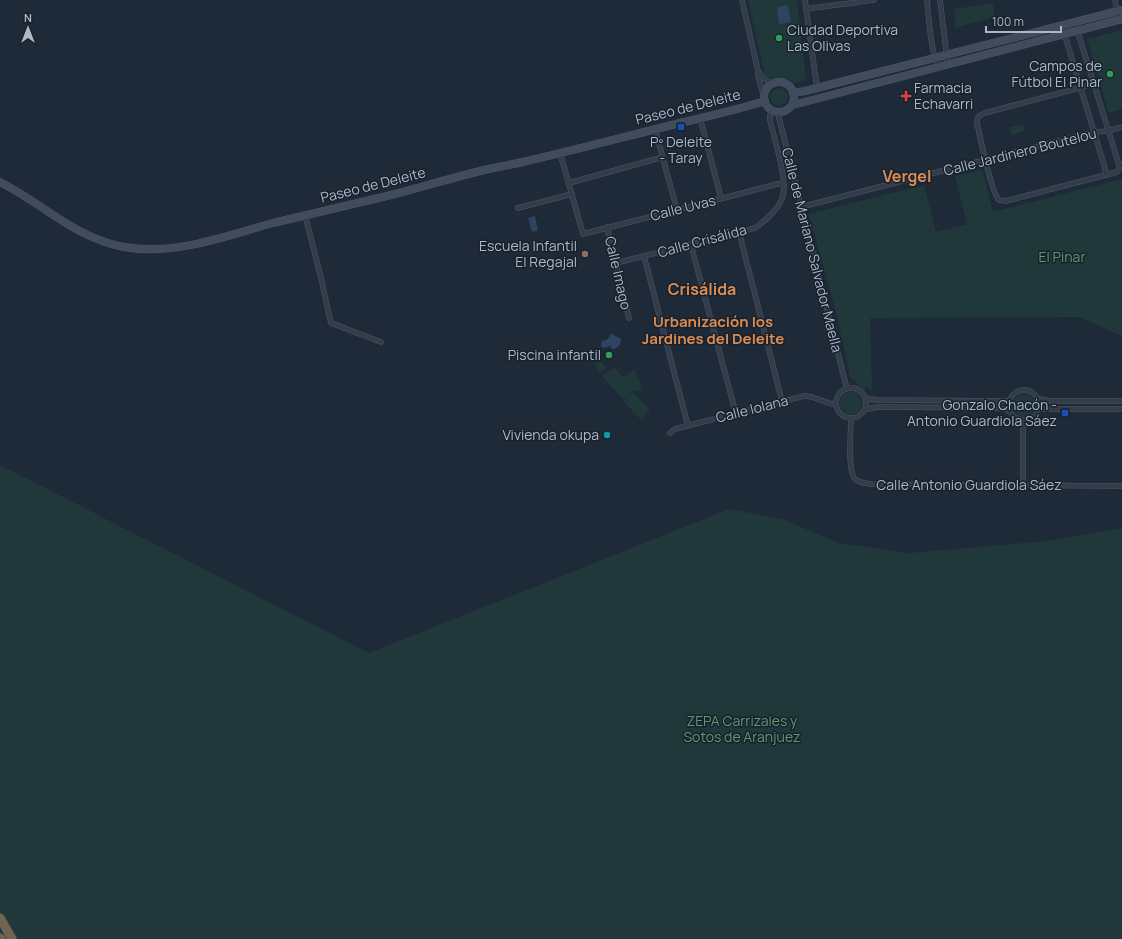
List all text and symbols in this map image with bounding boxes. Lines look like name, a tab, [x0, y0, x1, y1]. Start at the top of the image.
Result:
north arrow	[8, 8, 48, 48]
scale bar	[986, 8, 1061, 34]
text: N	[24, 10, 32, 25]
text: 100 m	[992, 13, 1024, 30]
place label: Ciudad Deportiva Las Olivas	[787, 20, 898, 55]
marker: Ciudad Deportiva Las Olivas	[774, 33, 784, 43]
place label: Campos de Fútbol El Pinar	[1011, 56, 1102, 91]
marker: Campos de Fútbol El Pinar	[1105, 69, 1115, 79]
place label: Farmacia Echavarri	[914, 78, 973, 113]
street label: Paseo de Deleite	[633, 84, 742, 129]
marker: Farmacia Echavarri	[901, 91, 911, 101]
marker: Pº Deleite - Taray	[676, 122, 686, 132]
street label: Calle Jardinero Boutelou	[941, 123, 1098, 180]
place label: Pº Deleite - Taray	[650, 132, 712, 167]
street label: Calle de Mariano Salvador Maella	[778, 146, 847, 354]
street label: Paseo de Deleite	[318, 162, 427, 207]
district label: Vergel	[883, 165, 931, 187]
street label: Calle Uvas	[648, 190, 718, 225]
street label: Calle Crisálida	[655, 220, 748, 262]
street label: Calle Imago	[601, 234, 636, 311]
place label: Escuela Infantil El Regajal	[479, 236, 577, 271]
park label: El Pinar	[1039, 247, 1085, 266]
marker: Escuela Infantil El Regajal	[580, 249, 590, 259]
district label: Crisálida	[668, 278, 736, 300]
district label: Urbanización los Jardines del Deleite	[642, 311, 784, 349]
place label: Piscina infantil	[508, 345, 601, 364]
marker: Piscina infantil	[604, 350, 614, 360]
street label: Calle Iolana	[714, 390, 790, 427]
place label: Gonzalo Chacón - Antonio Guardiola Sáez	[907, 395, 1057, 430]
marker: Gonzalo Chacón - Antonio Guardiola Sáez	[1060, 408, 1070, 418]
place label: Vivienda okupa	[502, 425, 599, 444]
marker: Vivienda okupa	[602, 430, 612, 440]
street label: Calle Antonio Guardiola Sáez	[876, 475, 1062, 494]
park label: ZEPA Carrizales y Sotos de Aranjuez	[683, 711, 801, 746]

